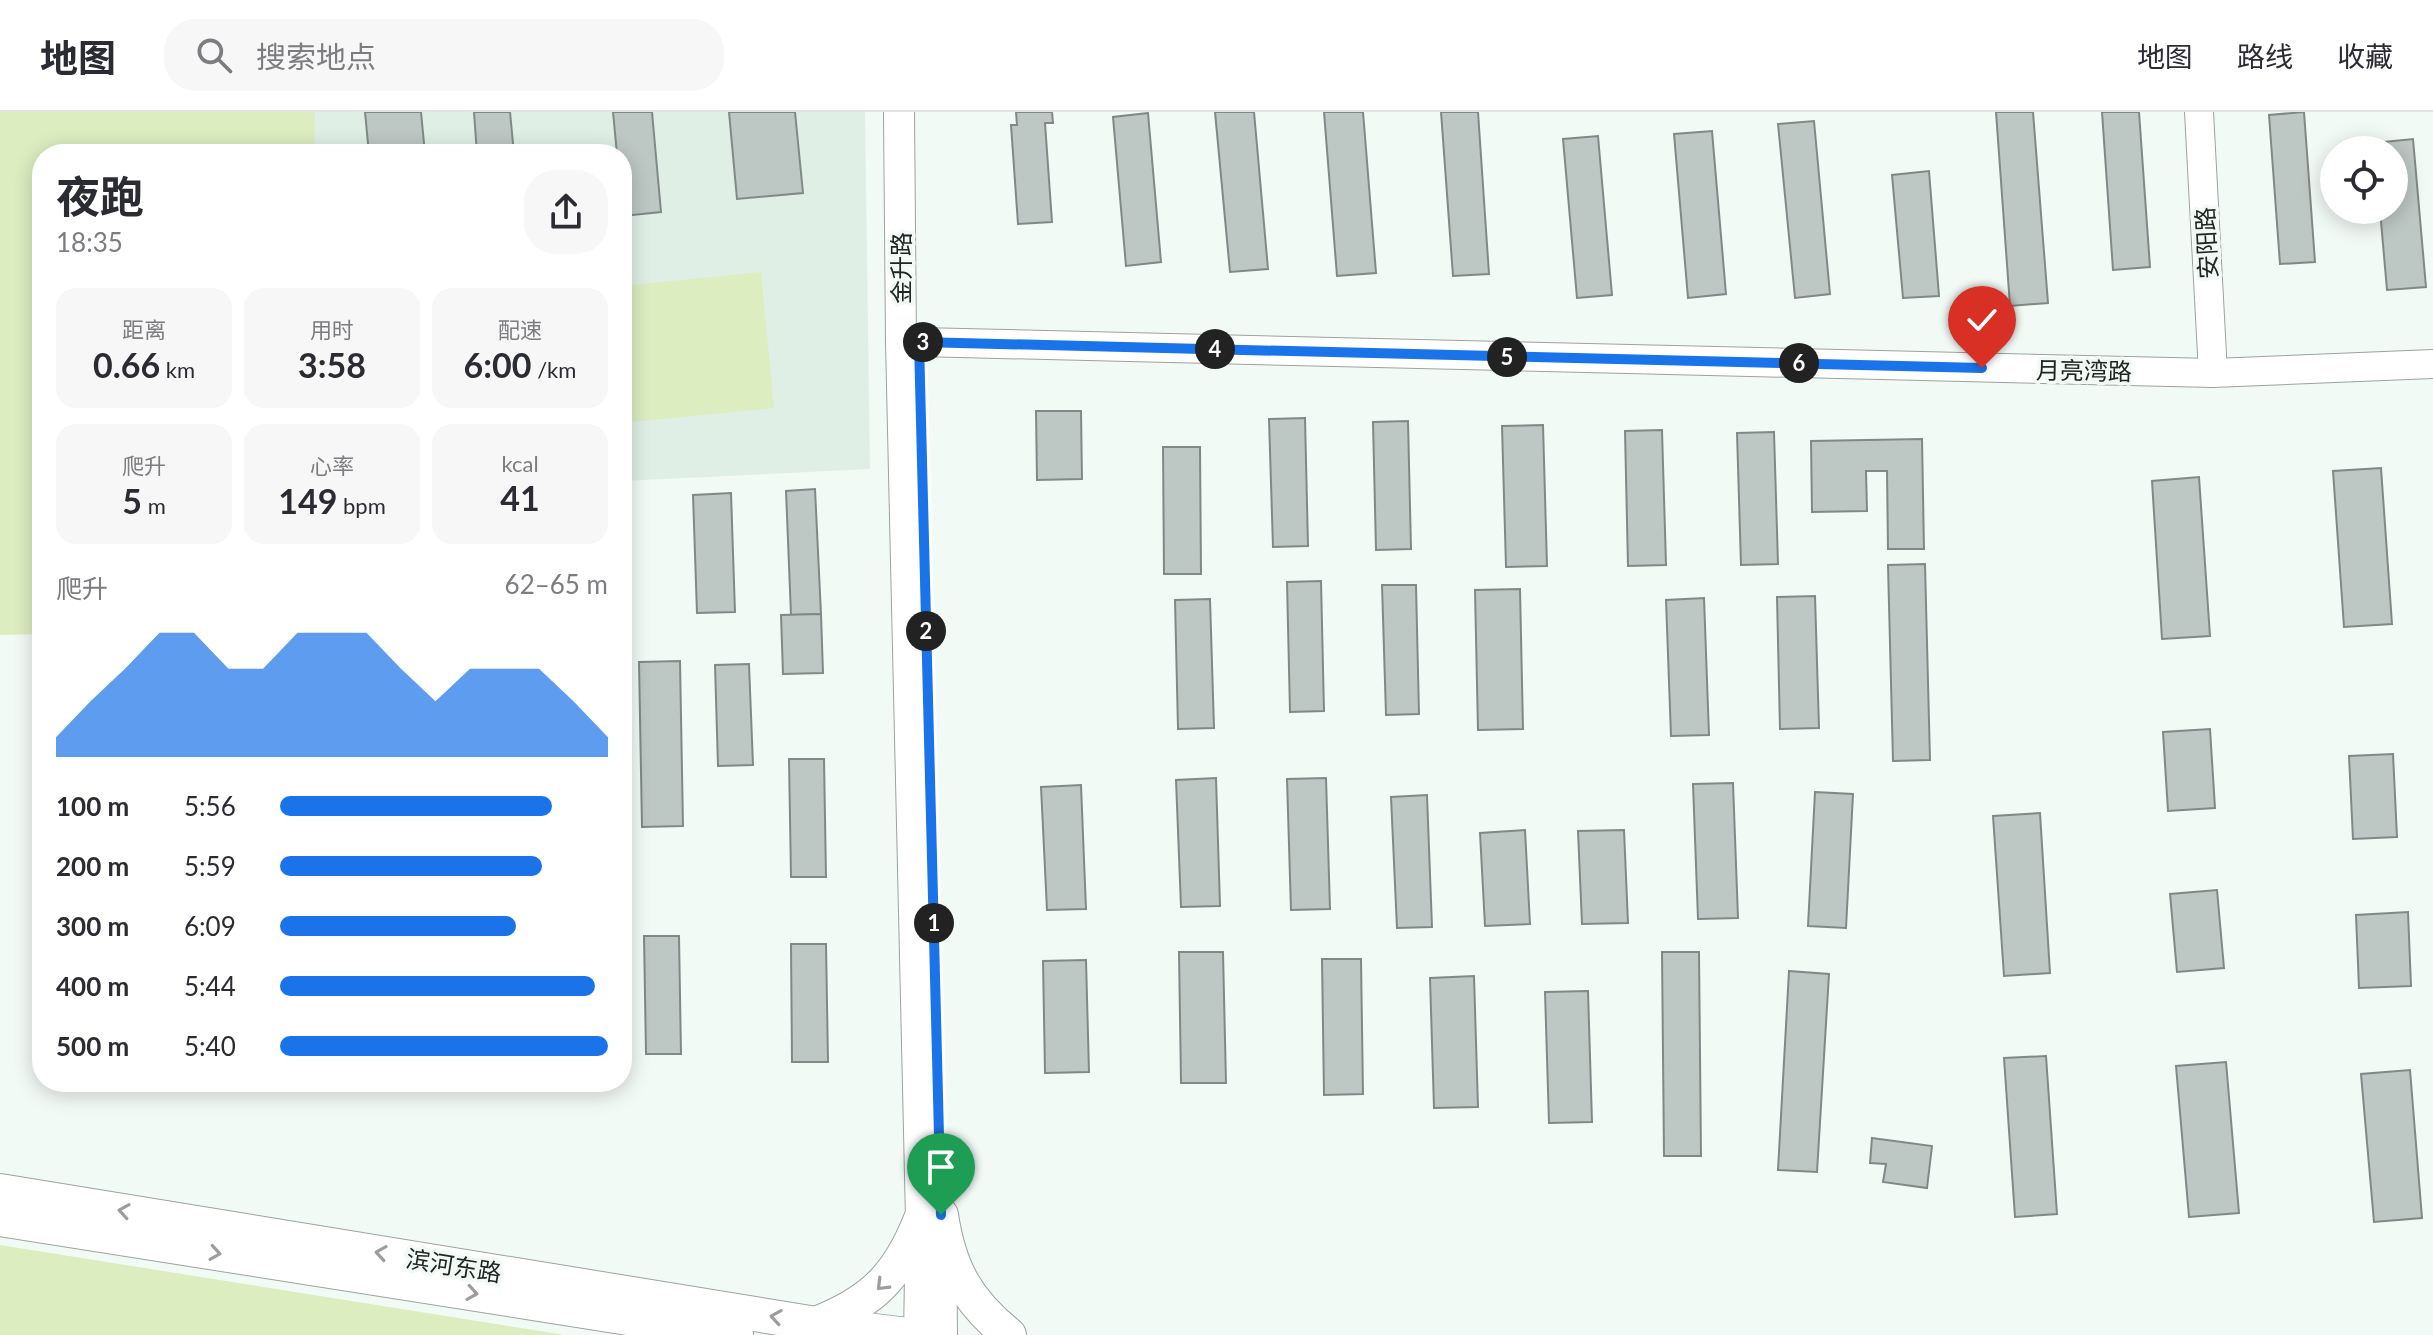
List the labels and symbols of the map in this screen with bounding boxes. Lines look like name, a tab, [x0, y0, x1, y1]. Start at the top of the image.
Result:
street label: 安阳路	[2190, 206, 2222, 280]
street label: 金升路	[886, 232, 915, 304]
pin	[1948, 286, 2016, 368]
pin: 3	[903, 322, 943, 362]
pin: 4	[1195, 329, 1235, 369]
pin: 5	[1487, 337, 1527, 377]
pin: 6	[1779, 343, 1819, 383]
street label: 月亮湾路	[2036, 355, 2132, 385]
pin: 2	[906, 611, 946, 651]
pin: 1	[914, 903, 954, 943]
pin	[907, 1133, 975, 1215]
one-way arrow	[117, 1203, 131, 1220]
street label: 滨河东路	[404, 1243, 504, 1287]
one-way arrow	[209, 1244, 222, 1261]
one-way arrow	[374, 1245, 388, 1262]
one-way arrow	[877, 1276, 891, 1290]
one-way arrow	[465, 1284, 479, 1301]
one-way arrow	[769, 1310, 782, 1327]

